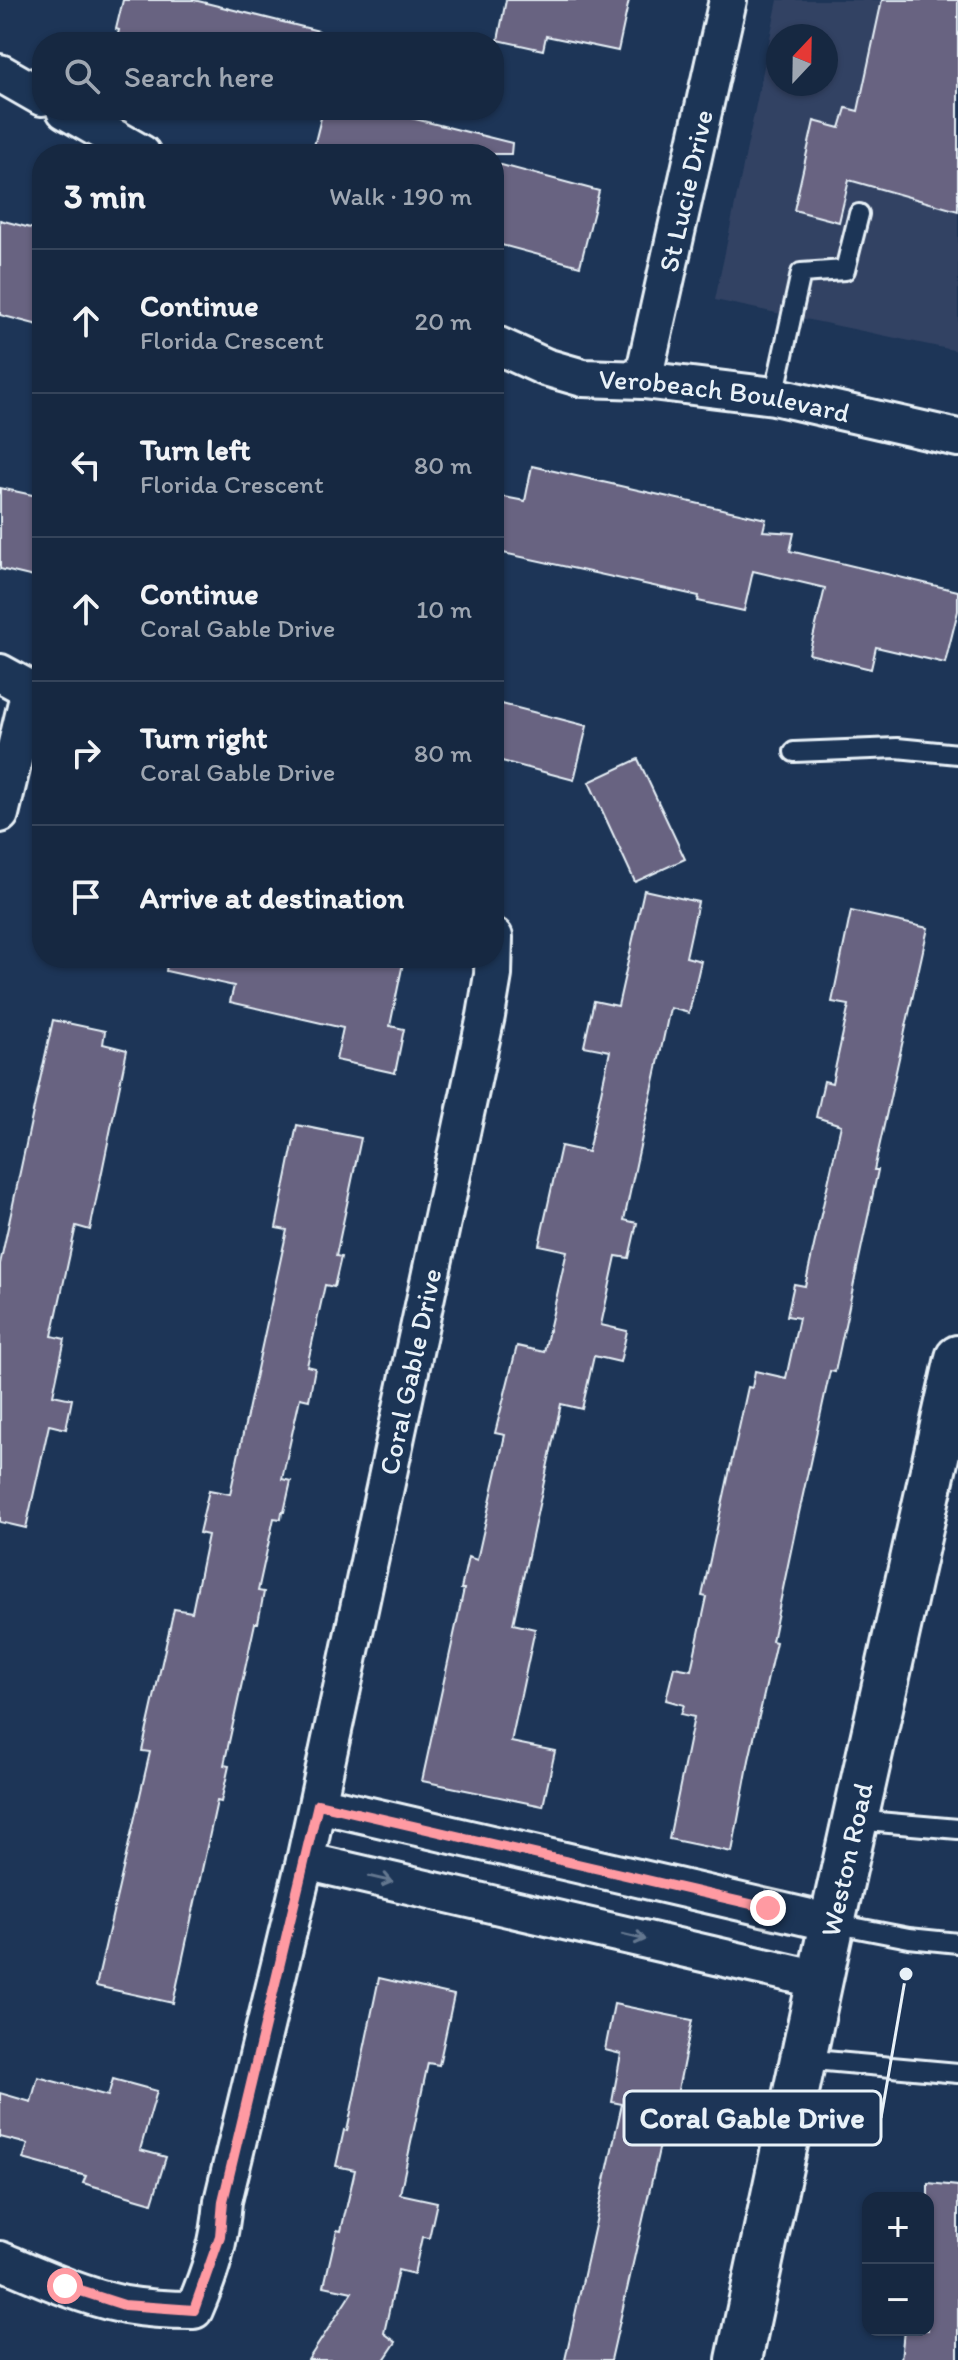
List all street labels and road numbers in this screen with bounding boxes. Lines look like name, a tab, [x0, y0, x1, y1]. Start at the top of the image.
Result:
street label: St Lucie Drive	[651, 106, 720, 275]
street label: Verobeach Boulevard	[598, 362, 853, 430]
street label: Coral Gable Drive	[371, 1265, 448, 1478]
street label: Weston Road	[813, 1779, 880, 1940]

